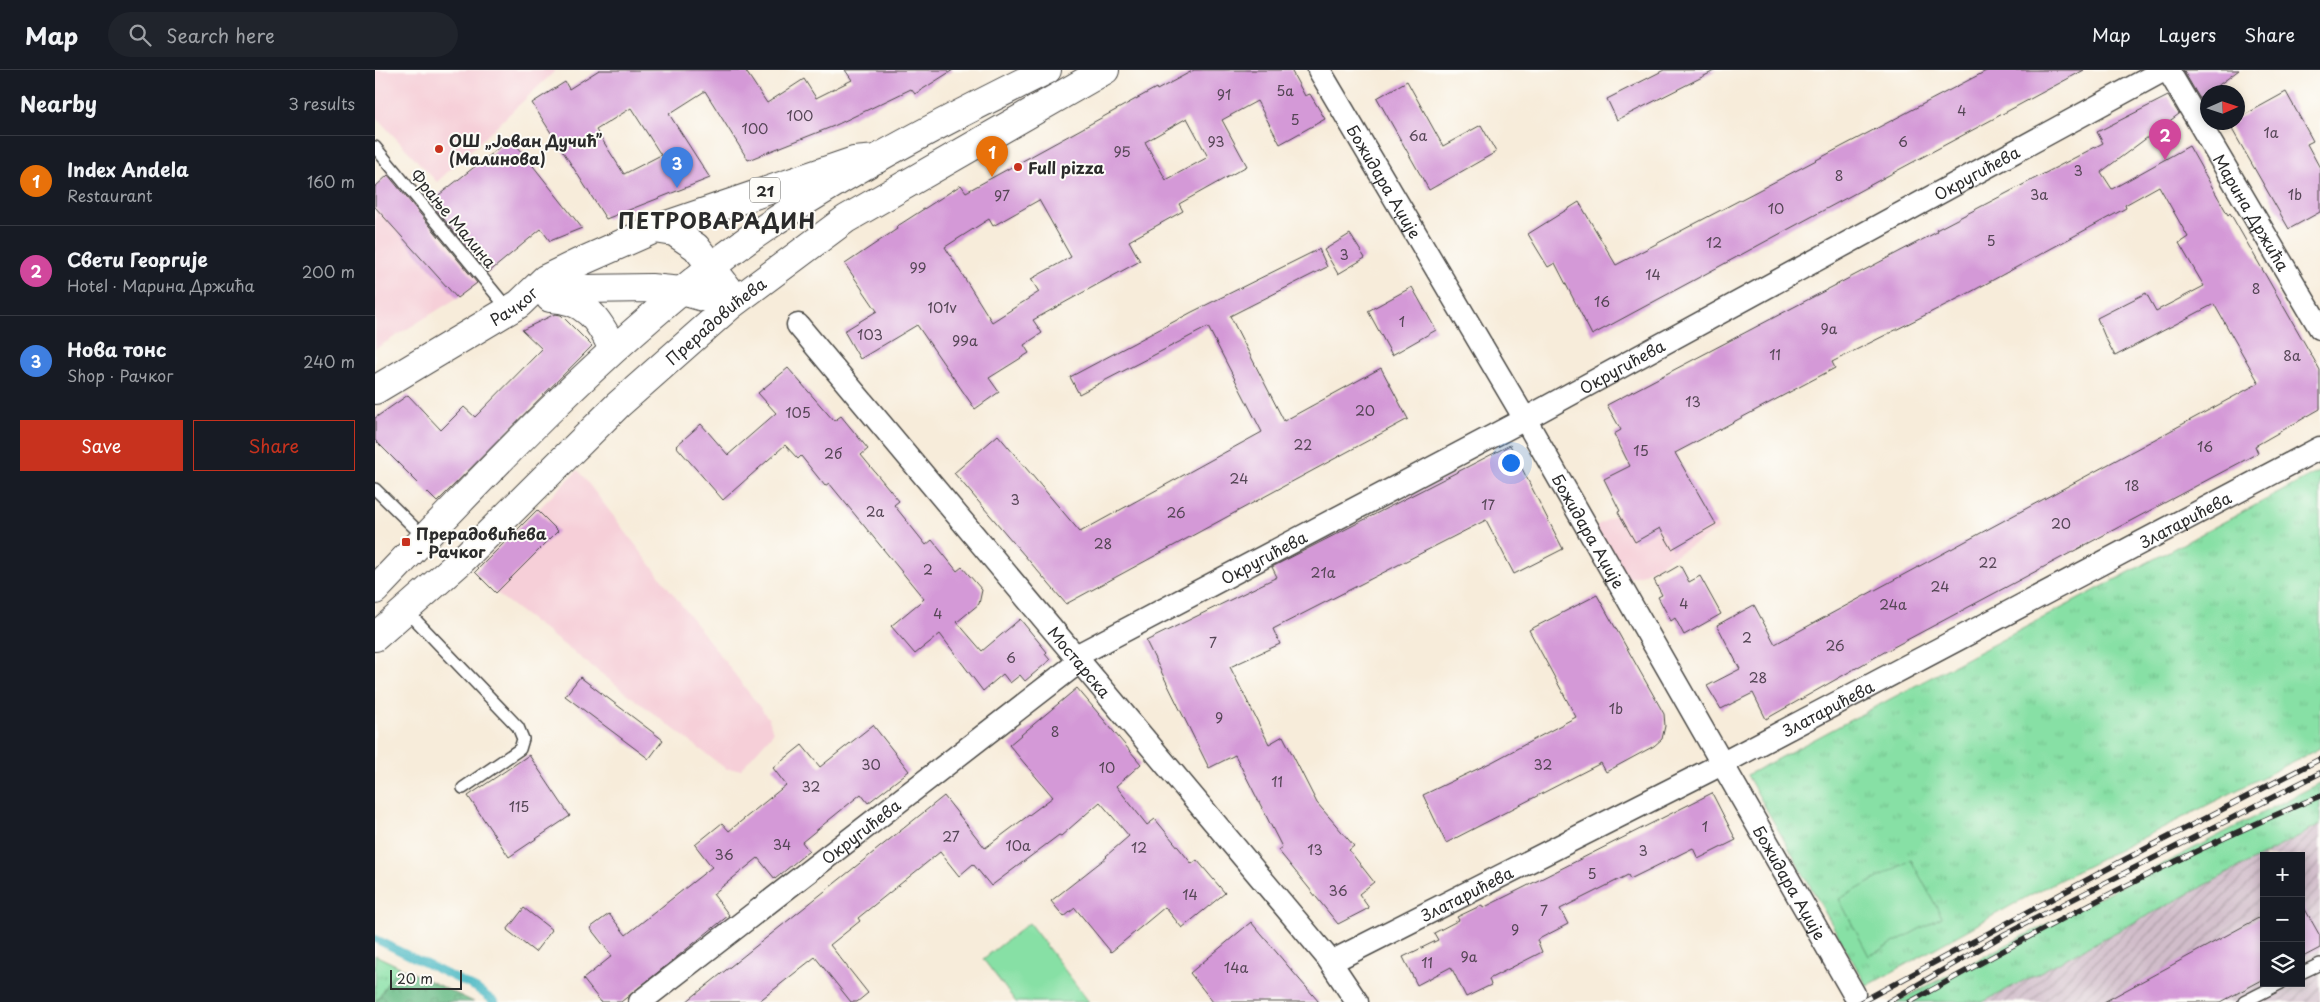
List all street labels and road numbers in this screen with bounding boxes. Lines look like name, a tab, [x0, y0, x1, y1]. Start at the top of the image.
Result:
street label: Божидара Аџије	[1342, 120, 1428, 243]
street label: Округићева	[1929, 139, 2024, 206]
street label: Марина Држића	[2208, 149, 2296, 275]
street label: Фрање Малина	[405, 163, 503, 273]
road number: 21	[750, 178, 780, 202]
street label: Прерадовићева	[660, 271, 771, 370]
street label: Рачког	[485, 280, 543, 331]
street label: Округићева	[1575, 333, 1669, 399]
street label: Божидара Аџије	[1547, 469, 1631, 593]
street label: Златарићева	[2134, 485, 2235, 554]
street label: Округићева	[1216, 524, 1311, 590]
street label: Мостарска	[1043, 621, 1117, 703]
street label: Златарићева	[1777, 674, 1878, 742]
street label: Округићева	[816, 793, 905, 870]
street label: Божидара Аџије	[1748, 820, 1832, 944]
street label: Златарићева	[1415, 860, 1517, 927]

